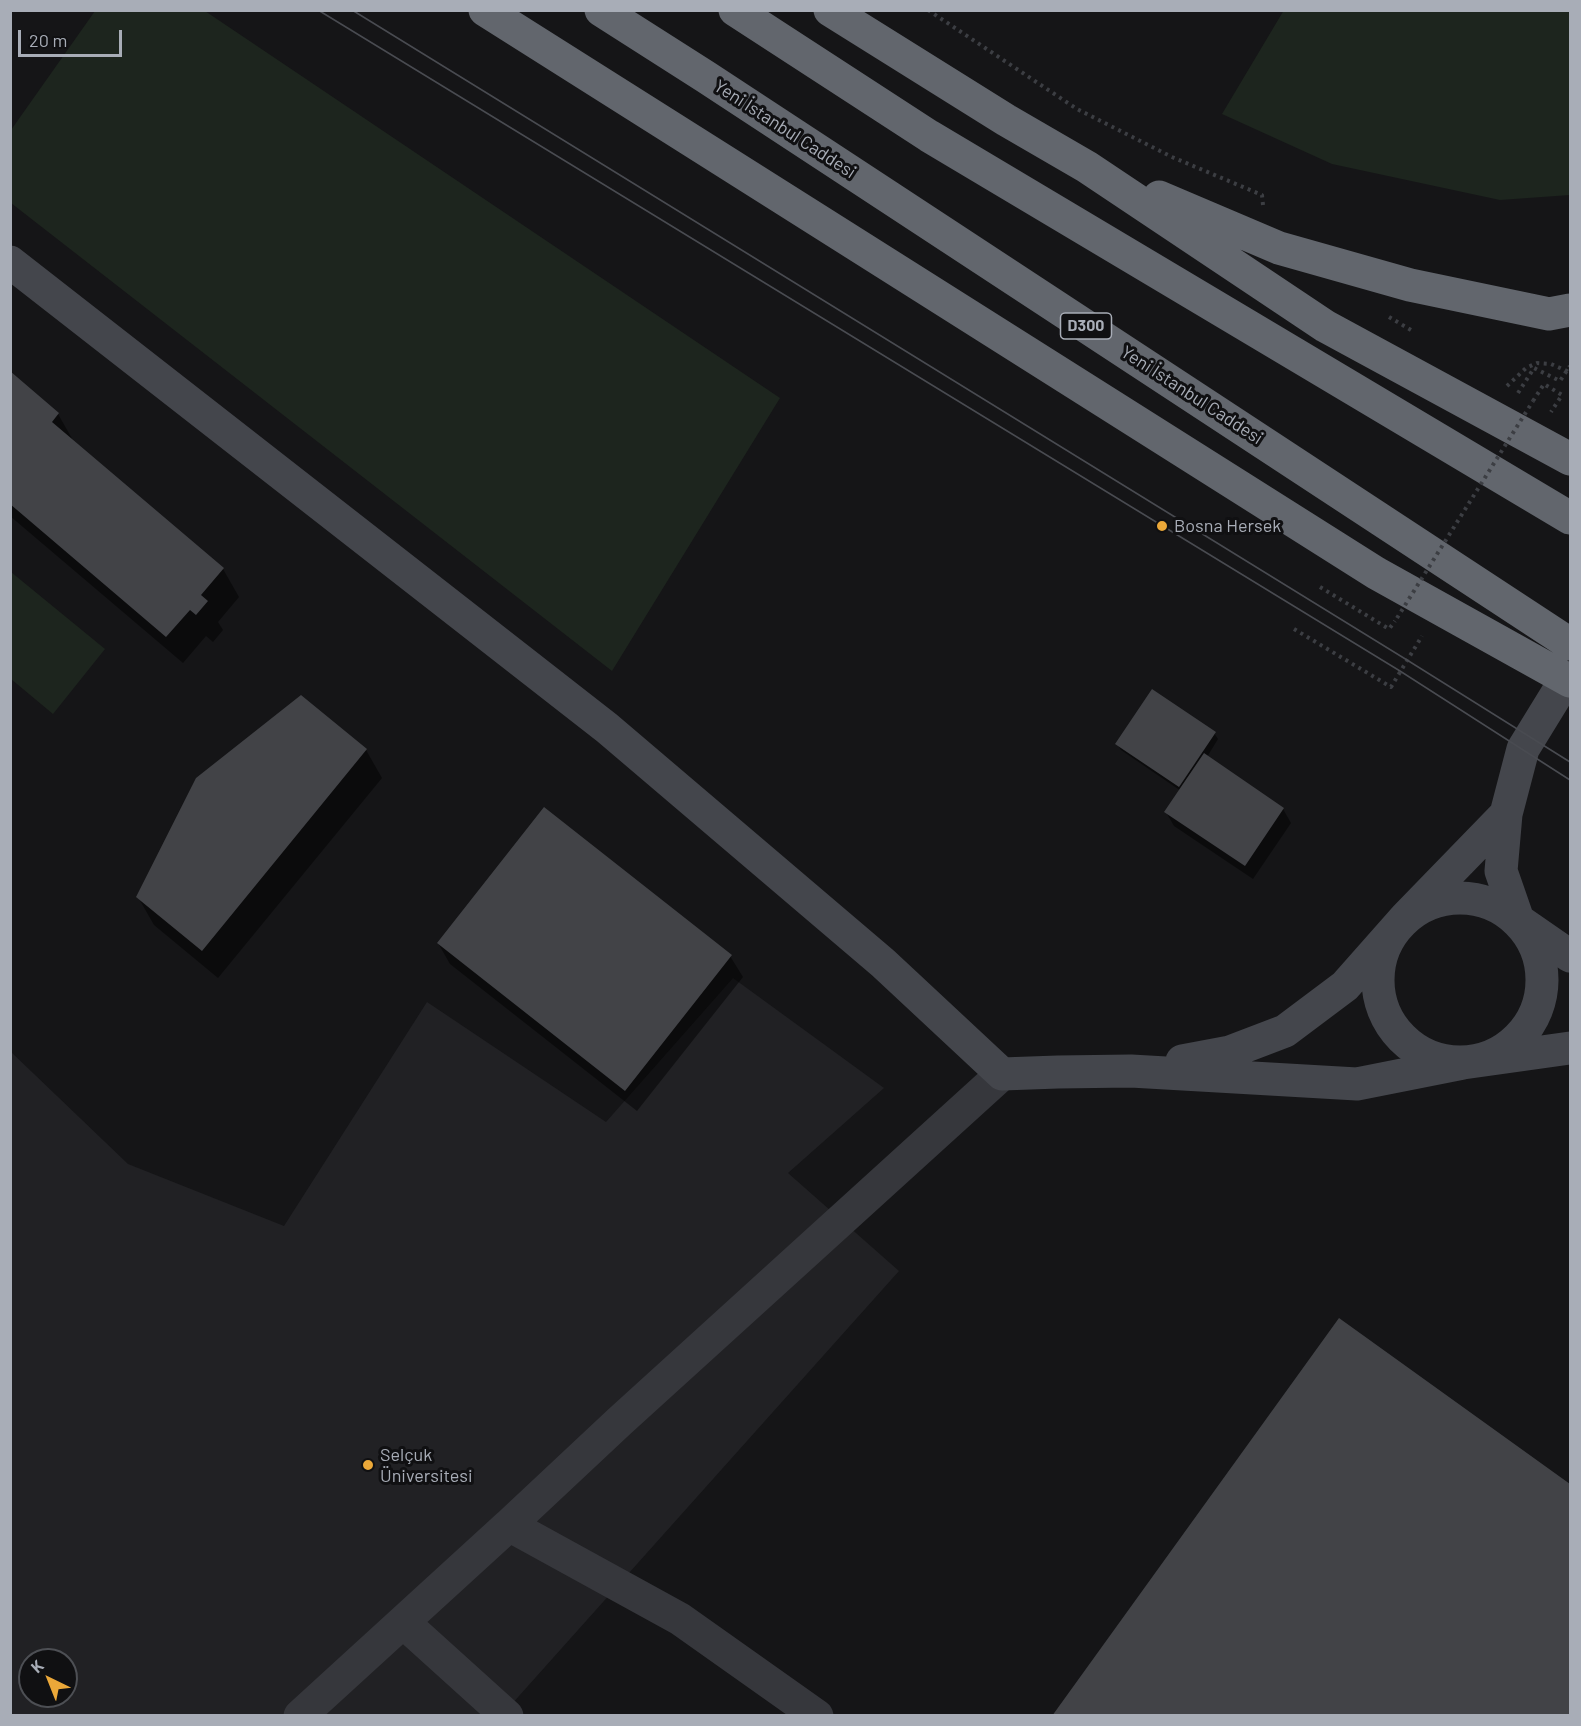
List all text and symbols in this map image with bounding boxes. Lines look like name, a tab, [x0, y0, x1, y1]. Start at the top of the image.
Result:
scale bar	[21, 18, 124, 56]
text: 20 m	[29, 29, 67, 51]
street label: Yeni İstanbul Caddesi	[710, 75, 860, 183]
road number: D300	[1060, 313, 1112, 339]
street label: Yeni İstanbul Caddesi	[1117, 341, 1267, 449]
place label: Bosna Hersek	[1174, 515, 1281, 537]
marker: Bosna Hersek	[1155, 519, 1169, 533]
place label: Selçuk Üniversitesi	[380, 1444, 473, 1486]
marker: Selçuk Üniversitesi	[361, 1458, 375, 1472]
north arrow	[18, 1648, 78, 1708]
text: K	[27, 1656, 47, 1676]

